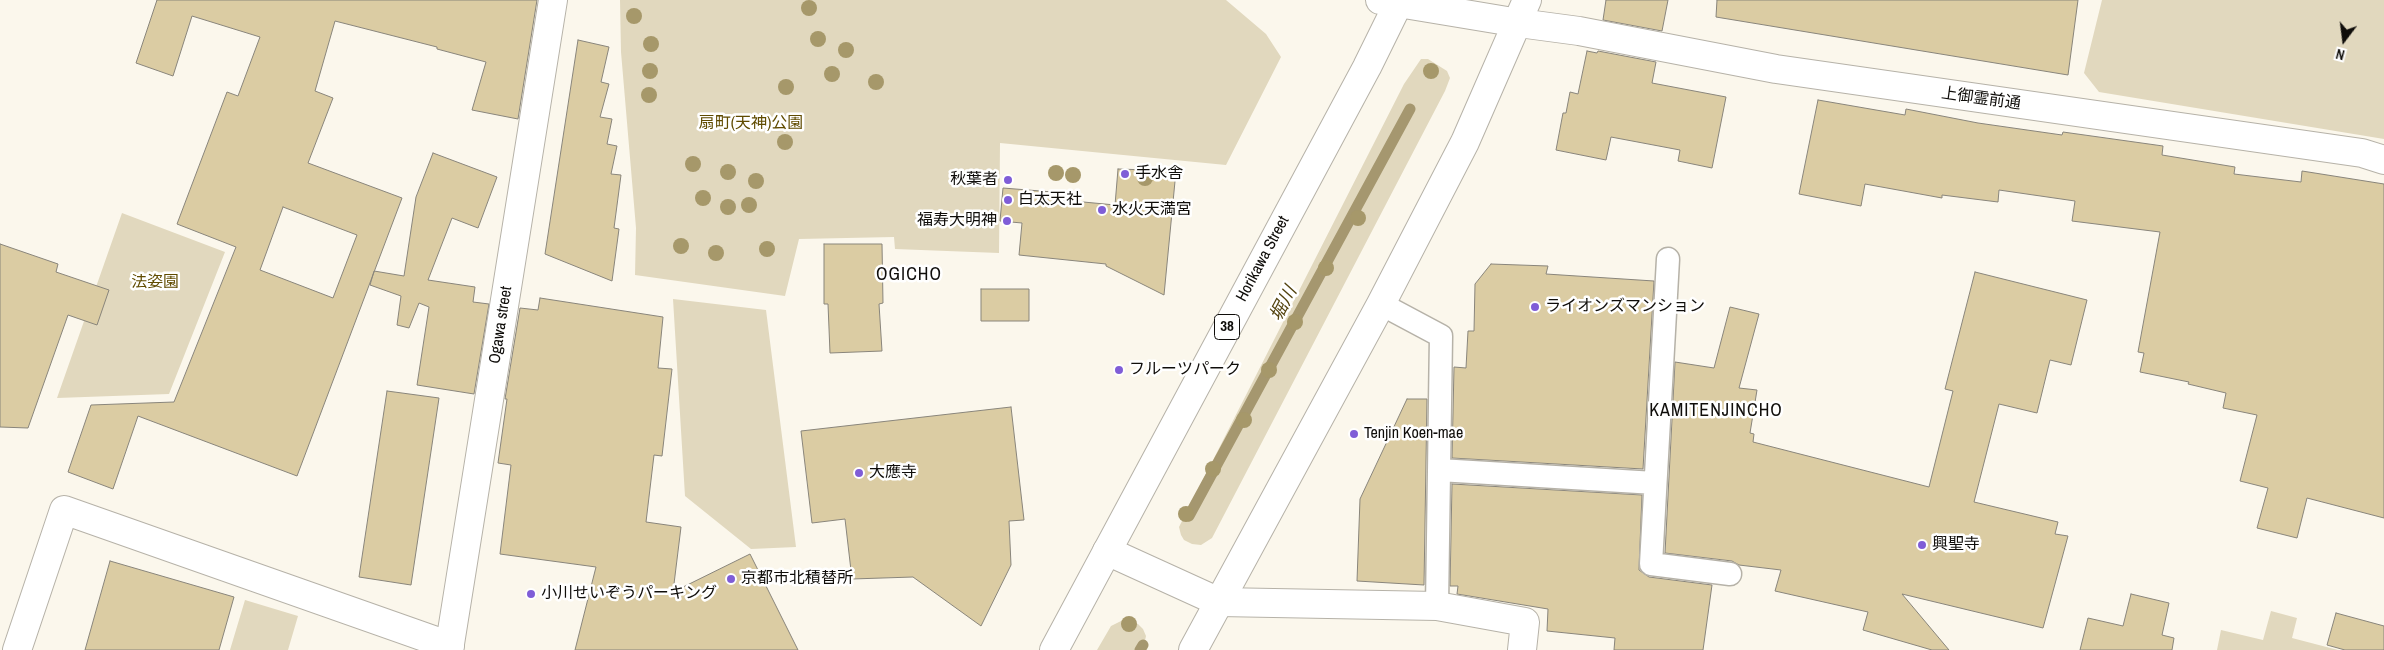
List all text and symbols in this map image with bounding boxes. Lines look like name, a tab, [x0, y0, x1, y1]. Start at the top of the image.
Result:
north arrow	[2319, 15, 2369, 65]
text: N	[2334, 45, 2346, 64]
street label: 上御霊前通	[1940, 84, 2022, 114]
park label: 扇町(天神)公園	[699, 114, 803, 134]
place label: 手水舎	[1135, 164, 1183, 184]
marker: 手水舎	[1119, 168, 1131, 180]
place label: 秋葉者	[950, 170, 998, 190]
marker: 秋葉者	[1002, 174, 1014, 186]
place label: 白太天社	[1018, 190, 1082, 210]
marker: 白太天社	[1002, 194, 1014, 206]
place label: 水火天満宮	[1112, 200, 1192, 220]
marker: 水火天満宮	[1096, 204, 1108, 216]
place label: 福寿大明神	[917, 211, 997, 231]
street label: Horikawa Street	[1232, 213, 1294, 305]
marker: 福寿大明神	[1001, 215, 1013, 227]
district label: OGICHO	[875, 264, 943, 286]
park label: 法姿園	[131, 273, 179, 293]
water label: 堀川	[1266, 283, 1302, 325]
street label: Ogawa street	[485, 285, 517, 365]
place label: ライオンズマンション	[1545, 297, 1705, 317]
marker: ライオンズマンション	[1529, 301, 1541, 313]
road number: 38	[1214, 314, 1240, 340]
place label: フルーツパーク	[1129, 360, 1241, 380]
marker: フルーツパーク	[1113, 364, 1125, 376]
district label: KAMITENJINCHO	[1648, 400, 1784, 422]
place label: Tenjin Koen-mae	[1364, 424, 1463, 444]
marker: Tenjin Koen-mae	[1348, 428, 1360, 440]
place label: 大應寺	[869, 463, 917, 483]
marker: 大應寺	[853, 467, 865, 479]
place label: 興聖寺	[1932, 535, 1980, 555]
marker: 興聖寺	[1916, 539, 1928, 551]
place label: 京都市北積替所	[741, 569, 853, 589]
marker: 京都市北積替所	[725, 573, 737, 585]
place label: 小川せいぞうパーキング	[541, 584, 717, 604]
marker: 小川せいぞうパーキング	[525, 588, 537, 600]

